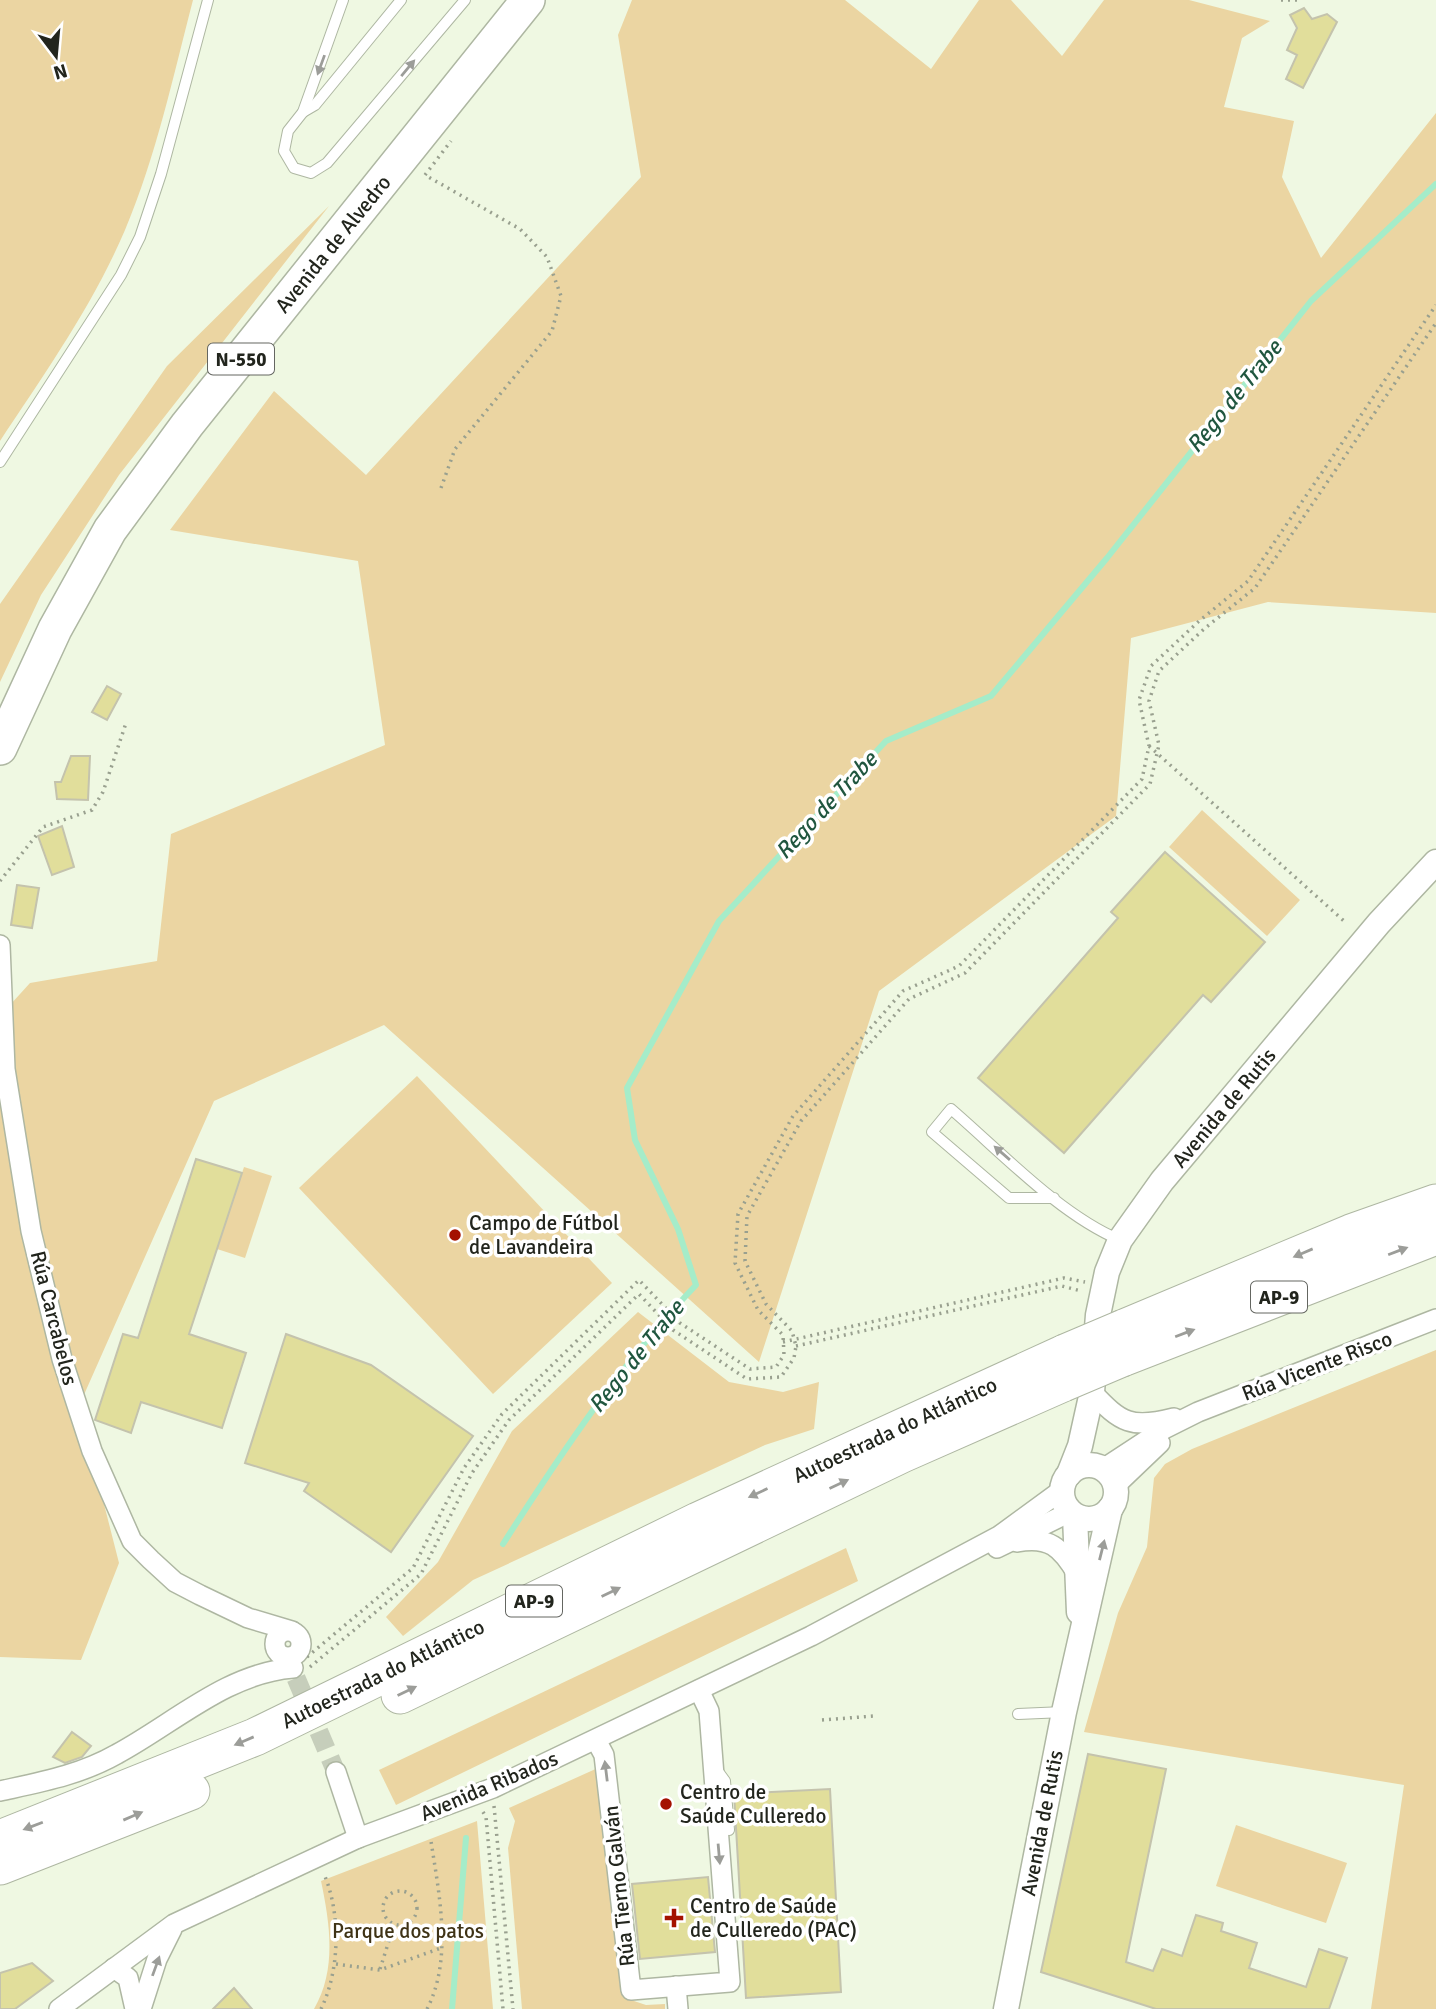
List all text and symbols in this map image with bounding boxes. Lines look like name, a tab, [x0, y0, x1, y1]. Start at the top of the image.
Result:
north arrow	[21, 21, 91, 91]
one-way arrow	[315, 54, 326, 75]
text: N	[51, 58, 70, 85]
one-way arrow	[400, 59, 416, 77]
street label: Avenida de Alvedro	[269, 170, 397, 318]
water label: Rego de Trabe	[1180, 333, 1290, 459]
road number: N-550	[208, 344, 274, 374]
water label: Rego de Trabe	[769, 744, 885, 865]
street label: Avenida de Rutis	[1166, 1043, 1282, 1173]
one-way arrow	[994, 1146, 1011, 1161]
place label: Campo de Fútbol de Lavandeira	[469, 1210, 619, 1260]
marker: Campo de Fútbol de Lavandeira	[447, 1227, 463, 1243]
one-way arrow	[1387, 1245, 1408, 1256]
one-way arrow	[1293, 1247, 1314, 1258]
street label: Rúa Carcabelos	[25, 1248, 83, 1388]
road number: AP-9	[1251, 1282, 1307, 1312]
water label: Rego de Trabe	[582, 1293, 692, 1419]
street label: Rúa Vicente Risco	[1238, 1325, 1396, 1407]
one-way arrow	[1175, 1327, 1196, 1338]
street label: Autoestrada do Atlántico	[789, 1371, 1001, 1489]
one-way arrow	[829, 1478, 849, 1490]
one-way arrow	[748, 1487, 768, 1499]
one-way arrow	[1097, 1538, 1108, 1560]
road number: AP-9	[506, 1586, 562, 1616]
one-way arrow	[601, 1587, 621, 1598]
street label: Autoestrada do Atlántico	[277, 1614, 489, 1734]
one-way arrow	[397, 1686, 417, 1697]
one-way arrow	[233, 1736, 254, 1747]
street label: Avenida Ribados	[416, 1745, 562, 1827]
street label: Avenida de Rutis	[1015, 1748, 1069, 1898]
one-way arrow	[601, 1760, 612, 1782]
place label: Centro de Saúde Culleredo	[680, 1779, 826, 1829]
marker: Centro de Saúde Culleredo	[658, 1796, 674, 1812]
street label: Rúa Tierno Galván	[598, 1804, 640, 1968]
one-way arrow	[122, 1810, 143, 1821]
one-way arrow	[22, 1821, 43, 1832]
one-way arrow	[714, 1843, 725, 1865]
place label: Centro de Saúde de Culleredo (PAC)	[690, 1893, 857, 1943]
marker: Centro de Saúde de Culleredo (PAC)	[664, 1908, 684, 1928]
park label: Parque dos patos	[332, 1918, 484, 1944]
one-way arrow	[150, 1955, 161, 1976]

